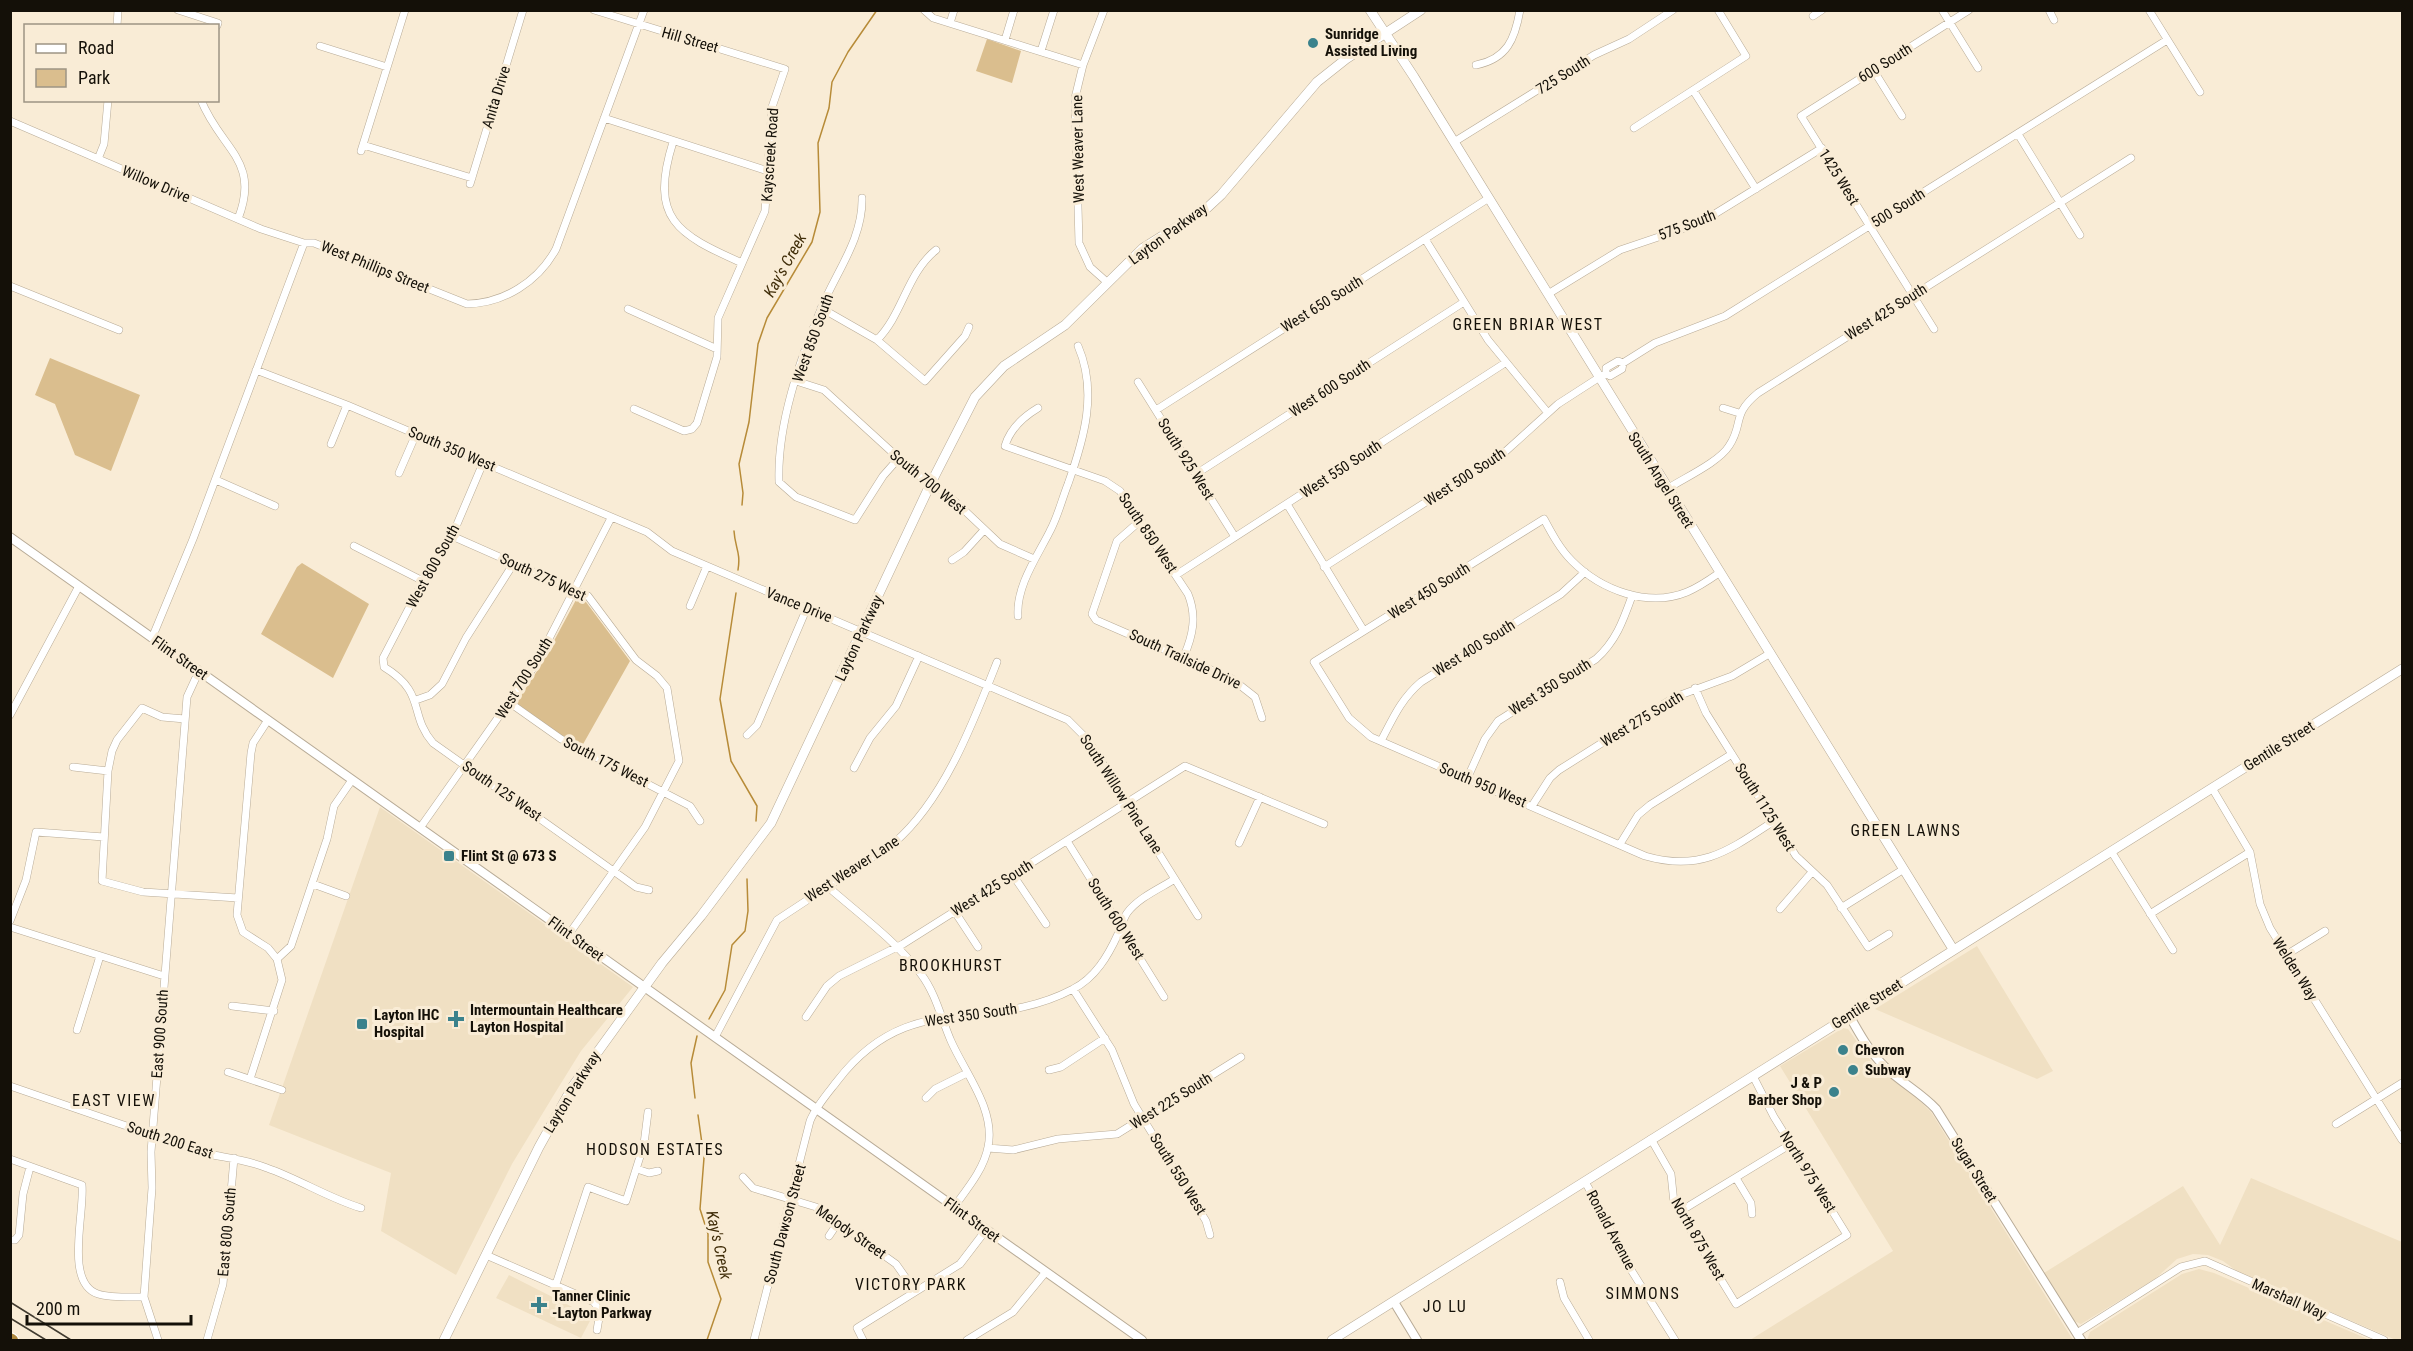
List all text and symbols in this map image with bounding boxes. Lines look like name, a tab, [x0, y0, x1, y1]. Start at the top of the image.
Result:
street label: Hill Street	[660, 23, 720, 57]
legend	[24, 24, 219, 102]
place label: Sunridge Assisted Living	[1325, 25, 1417, 60]
marker: Sunridge Assisted Living	[1306, 36, 1320, 50]
text: Road	[78, 37, 114, 58]
street label: 600 South	[1855, 39, 1915, 87]
street label: 725 South	[1533, 51, 1593, 99]
street label: Anita Drive	[478, 64, 514, 130]
text: Park	[78, 67, 110, 88]
street label: West Weaver Lane	[1068, 95, 1088, 203]
street label: Kayscreek Road	[758, 107, 782, 203]
street label: 1425 West	[1815, 146, 1863, 208]
street label: Willow Drive	[119, 162, 193, 206]
street label: 500 South	[1868, 184, 1928, 232]
street label: Layton Parkway	[1125, 199, 1211, 269]
street label: 575 South	[1656, 206, 1718, 244]
water label: Kay's Creek	[760, 229, 811, 300]
street label: West Phillips Street	[318, 237, 432, 297]
street label: West 650 South	[1278, 272, 1366, 336]
street label: West 425 South	[1842, 280, 1930, 344]
street label: West 850 South	[789, 291, 837, 385]
district label: GREEN BRIAR WEST	[1453, 315, 1603, 334]
street label: West 600 South	[1286, 355, 1374, 421]
street label: South 925 West	[1154, 415, 1218, 503]
street label: South 350 West	[406, 423, 498, 475]
street label: South Angel Street	[1624, 429, 1698, 531]
street label: West 550 South	[1297, 436, 1385, 502]
street label: West 500 South	[1421, 444, 1509, 510]
street label: South 700 West	[886, 446, 970, 518]
street label: South 850 West	[1115, 489, 1181, 577]
street label: West 800 South	[403, 521, 463, 611]
street label: South 275 West	[497, 549, 589, 605]
street label: West 450 South	[1385, 559, 1473, 623]
street label: Vance Drive	[763, 584, 835, 626]
street label: Layton Parkway	[831, 592, 887, 684]
street label: West 400 South	[1430, 616, 1518, 680]
street label: South Trailside Drive	[1126, 625, 1244, 693]
street label: Flint Street	[148, 632, 212, 684]
street label: West 700 South	[492, 634, 556, 722]
street label: West 350 South	[1506, 655, 1594, 719]
street label: West 275 South	[1598, 687, 1686, 751]
street label: Gentile Street	[2240, 717, 2318, 775]
street label: South Willow Pine Lane	[1076, 731, 1166, 857]
street label: South 175 West	[561, 733, 651, 791]
street label: South 125 West	[459, 757, 545, 825]
street label: South 950 West	[1437, 759, 1529, 811]
street label: South 1125 West	[1731, 760, 1799, 854]
district label: GREEN LAWNS	[1851, 821, 1961, 840]
street label: West Weaver Lane	[802, 832, 902, 906]
place label: Flint St @ 673 S	[461, 847, 557, 865]
marker: Flint St @ 673 S	[442, 849, 456, 863]
street label: West 425 South	[948, 856, 1036, 920]
street label: South 600 West	[1084, 875, 1148, 963]
street label: Flint Street	[545, 913, 607, 965]
street label: Welden Way	[2268, 934, 2322, 1004]
district label: BROOKHURST	[899, 956, 1003, 975]
street label: Gentile Street	[1828, 975, 1906, 1033]
street label: East 900 South	[148, 989, 172, 1079]
street label: West 350 South	[924, 1000, 1018, 1030]
place label: Intermountain Healthcare Layton Hospital	[470, 1001, 623, 1036]
place label: Layton IHC Hospital	[374, 1006, 440, 1041]
marker: Intermountain Healthcare Layton Hospital	[447, 1010, 465, 1028]
marker: Layton IHC Hospital	[355, 1017, 369, 1031]
place label: Chevron	[1855, 1041, 1904, 1059]
marker: Chevron	[1836, 1043, 1850, 1057]
street label: Layton Parkway	[540, 1048, 604, 1136]
place label: Subway	[1865, 1061, 1911, 1079]
marker: Subway	[1846, 1063, 1860, 1077]
street label: West 225 South	[1127, 1069, 1215, 1133]
place label: J & P Barber Shop	[1748, 1074, 1822, 1109]
marker: J & P Barber Shop	[1827, 1085, 1841, 1099]
district label: EAST VIEW	[72, 1091, 156, 1110]
street label: South 200 East	[125, 1118, 215, 1162]
street label: North 975 West	[1776, 1128, 1840, 1216]
street label: South 550 West	[1146, 1130, 1210, 1218]
street label: Sugar Street	[1947, 1134, 2001, 1206]
district label: HODSON ESTATES	[586, 1140, 724, 1159]
street label: South Dawson Street	[760, 1162, 810, 1286]
street label: East 800 South	[214, 1187, 240, 1277]
street label: Ronald Avenue	[1583, 1187, 1639, 1273]
street label: Flint Street	[941, 1194, 1003, 1246]
street label: North 875 West	[1667, 1195, 1729, 1283]
street label: Melody Street	[812, 1201, 890, 1263]
water label: Kay's Creek	[702, 1209, 736, 1282]
district label: VICTORY PARK	[855, 1275, 967, 1294]
street label: Marshall Way	[2249, 1275, 2329, 1323]
district label: SIMMONS	[1606, 1284, 1680, 1303]
place label: Tanner Clinic -Layton Parkway	[552, 1287, 652, 1322]
scale bar	[27, 1288, 190, 1326]
marker: Tanner Clinic -Layton Parkway	[530, 1296, 548, 1314]
district label: JO LU	[1423, 1297, 1467, 1316]
text: 200 m	[36, 1298, 80, 1319]

